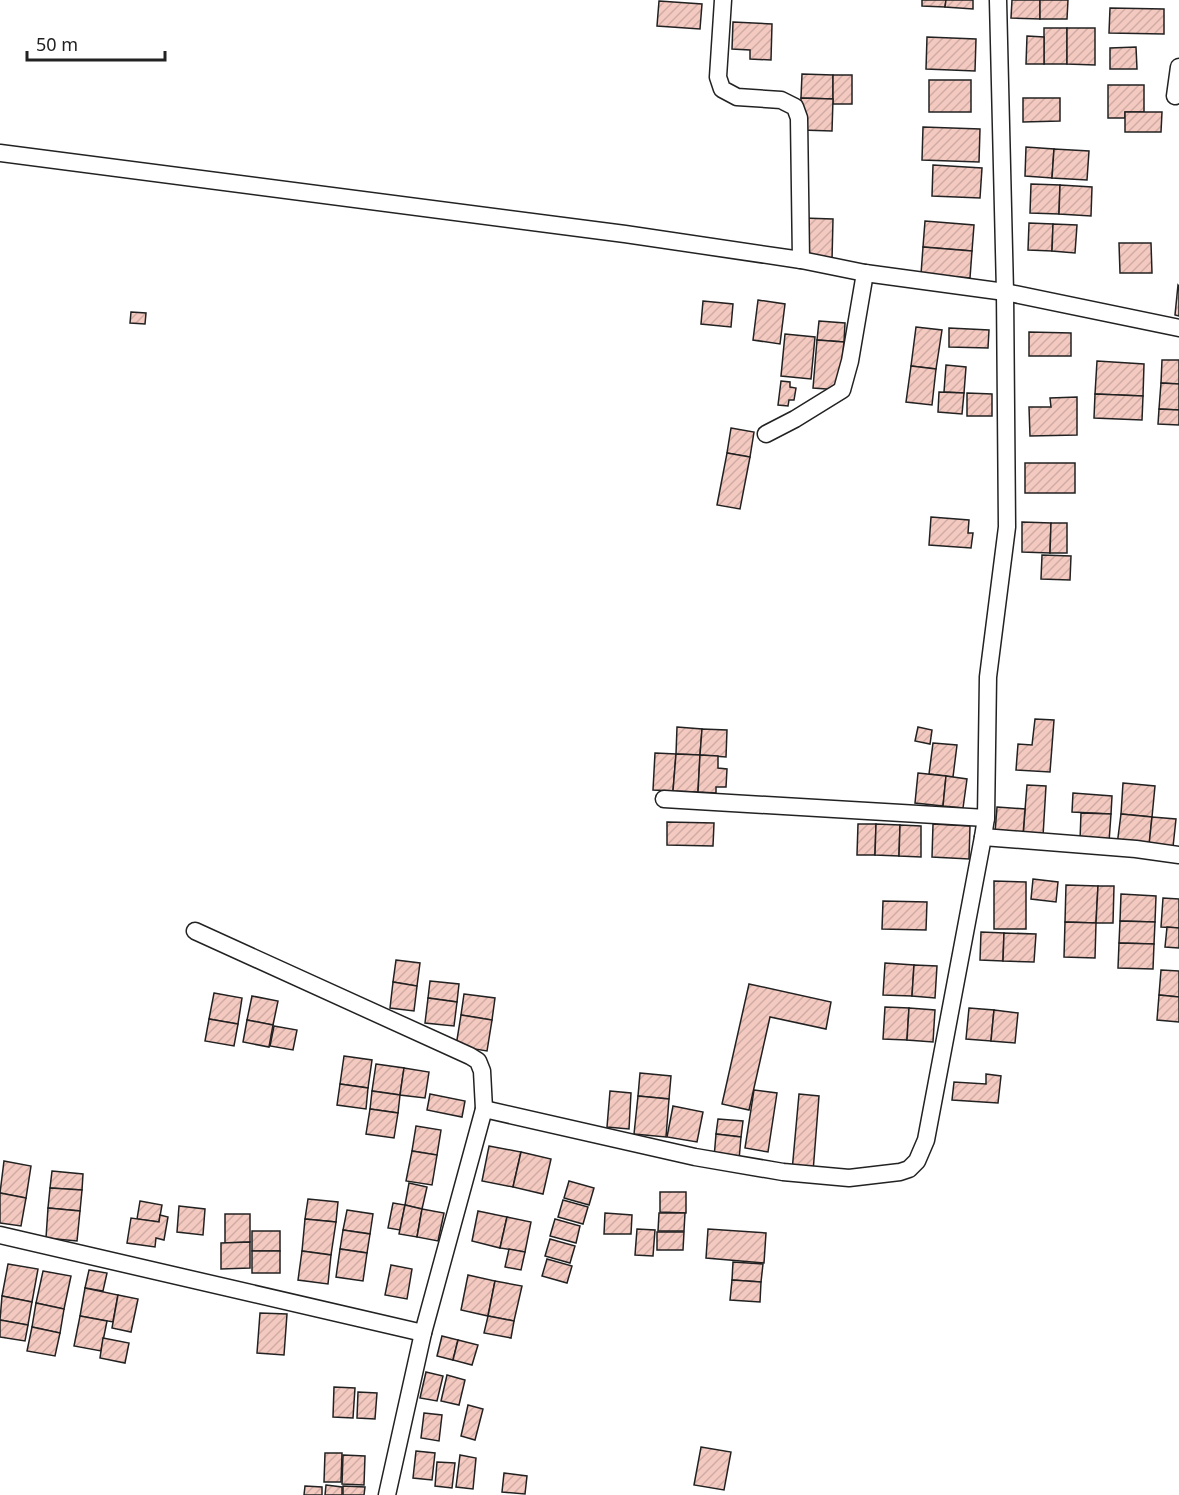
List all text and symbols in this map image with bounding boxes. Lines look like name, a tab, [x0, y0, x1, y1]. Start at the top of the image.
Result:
scale bar	[27, 24, 165, 62]
text: 50 m	[36, 32, 78, 56]

